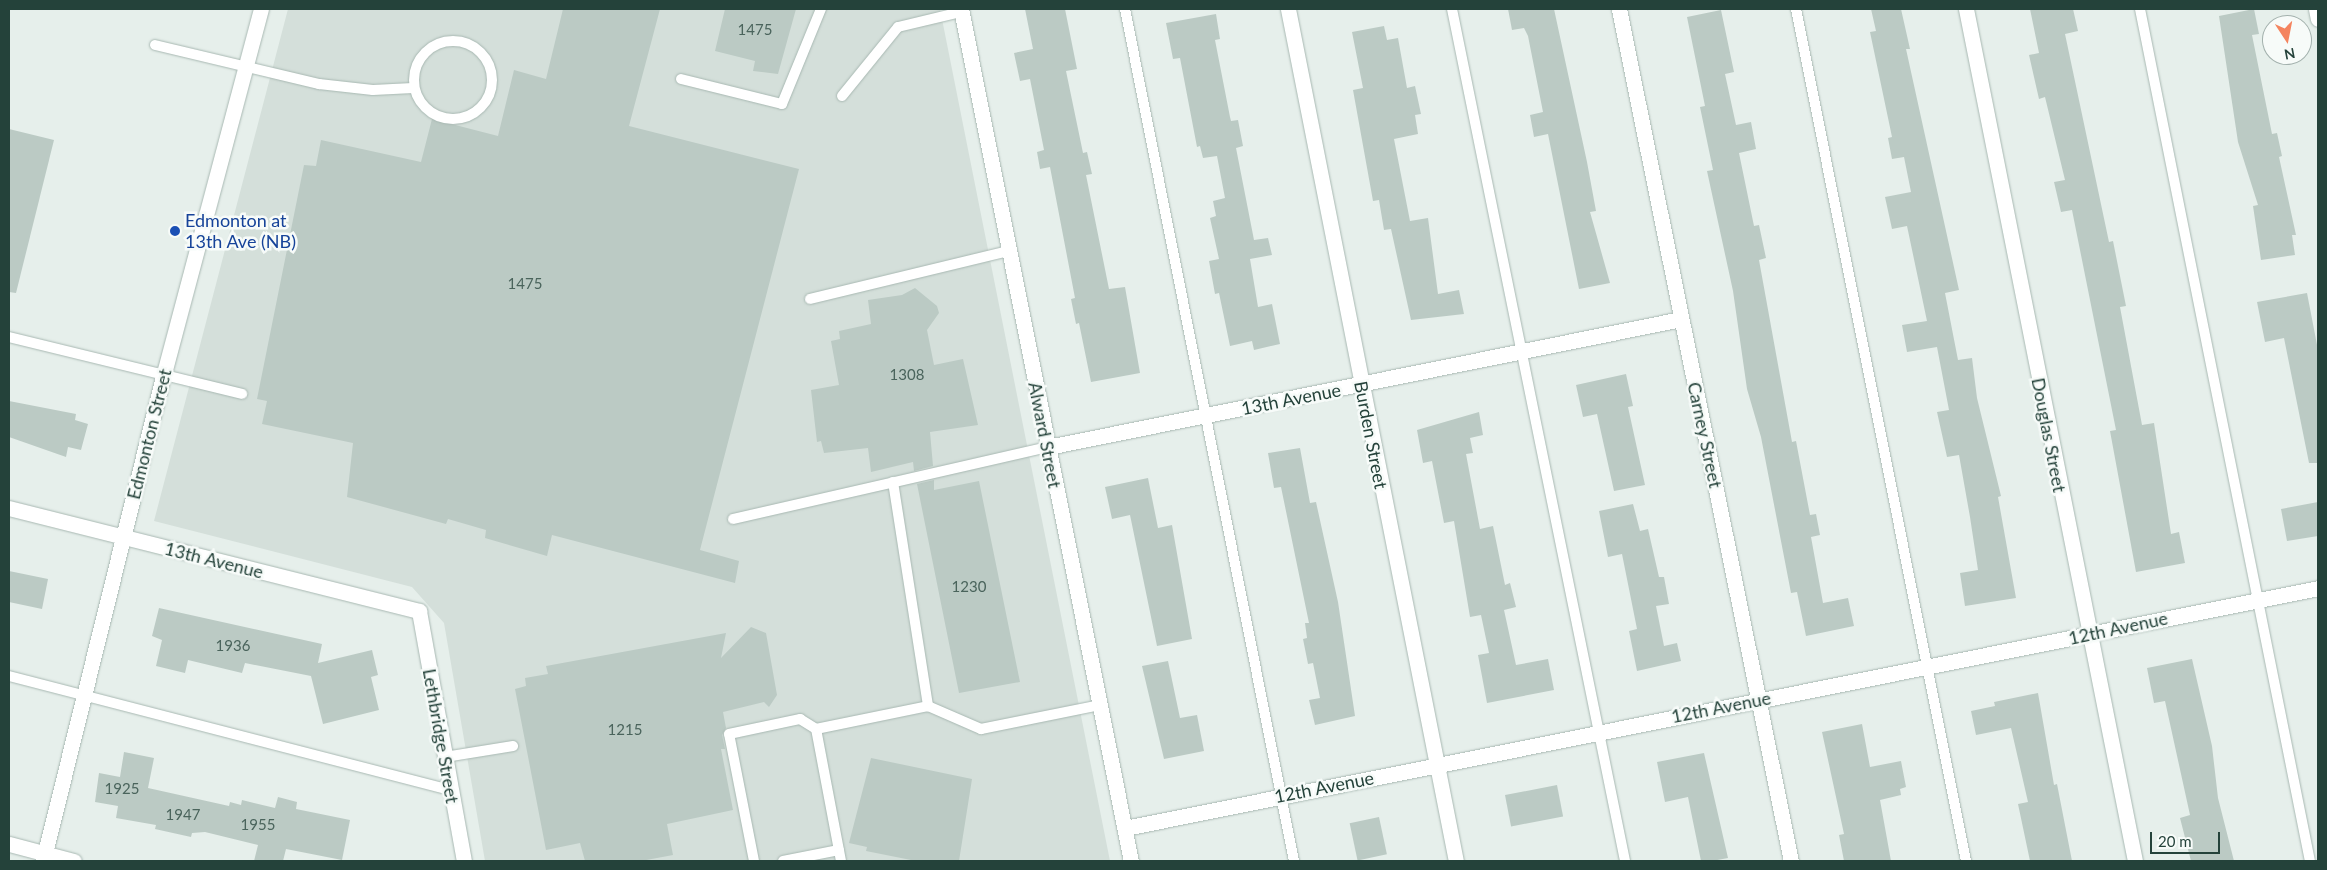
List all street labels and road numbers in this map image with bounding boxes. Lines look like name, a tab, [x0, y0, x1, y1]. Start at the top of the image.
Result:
street label: Edmonton Street	[122, 367, 176, 501]
street label: Douglas Street	[2027, 376, 2071, 494]
street label: 13th Avenue	[1239, 379, 1343, 419]
street label: Burden Street	[1350, 379, 1392, 491]
street label: Alward Street	[1024, 380, 1066, 490]
street label: Carney Street	[1683, 380, 1727, 490]
street label: 13th Avenue	[162, 537, 266, 583]
street label: 12th Avenue	[2066, 607, 2170, 649]
street label: Lethbridge Street	[419, 667, 463, 805]
street label: 12th Avenue	[1669, 687, 1773, 727]
street label: 12th Avenue	[1272, 767, 1376, 807]

